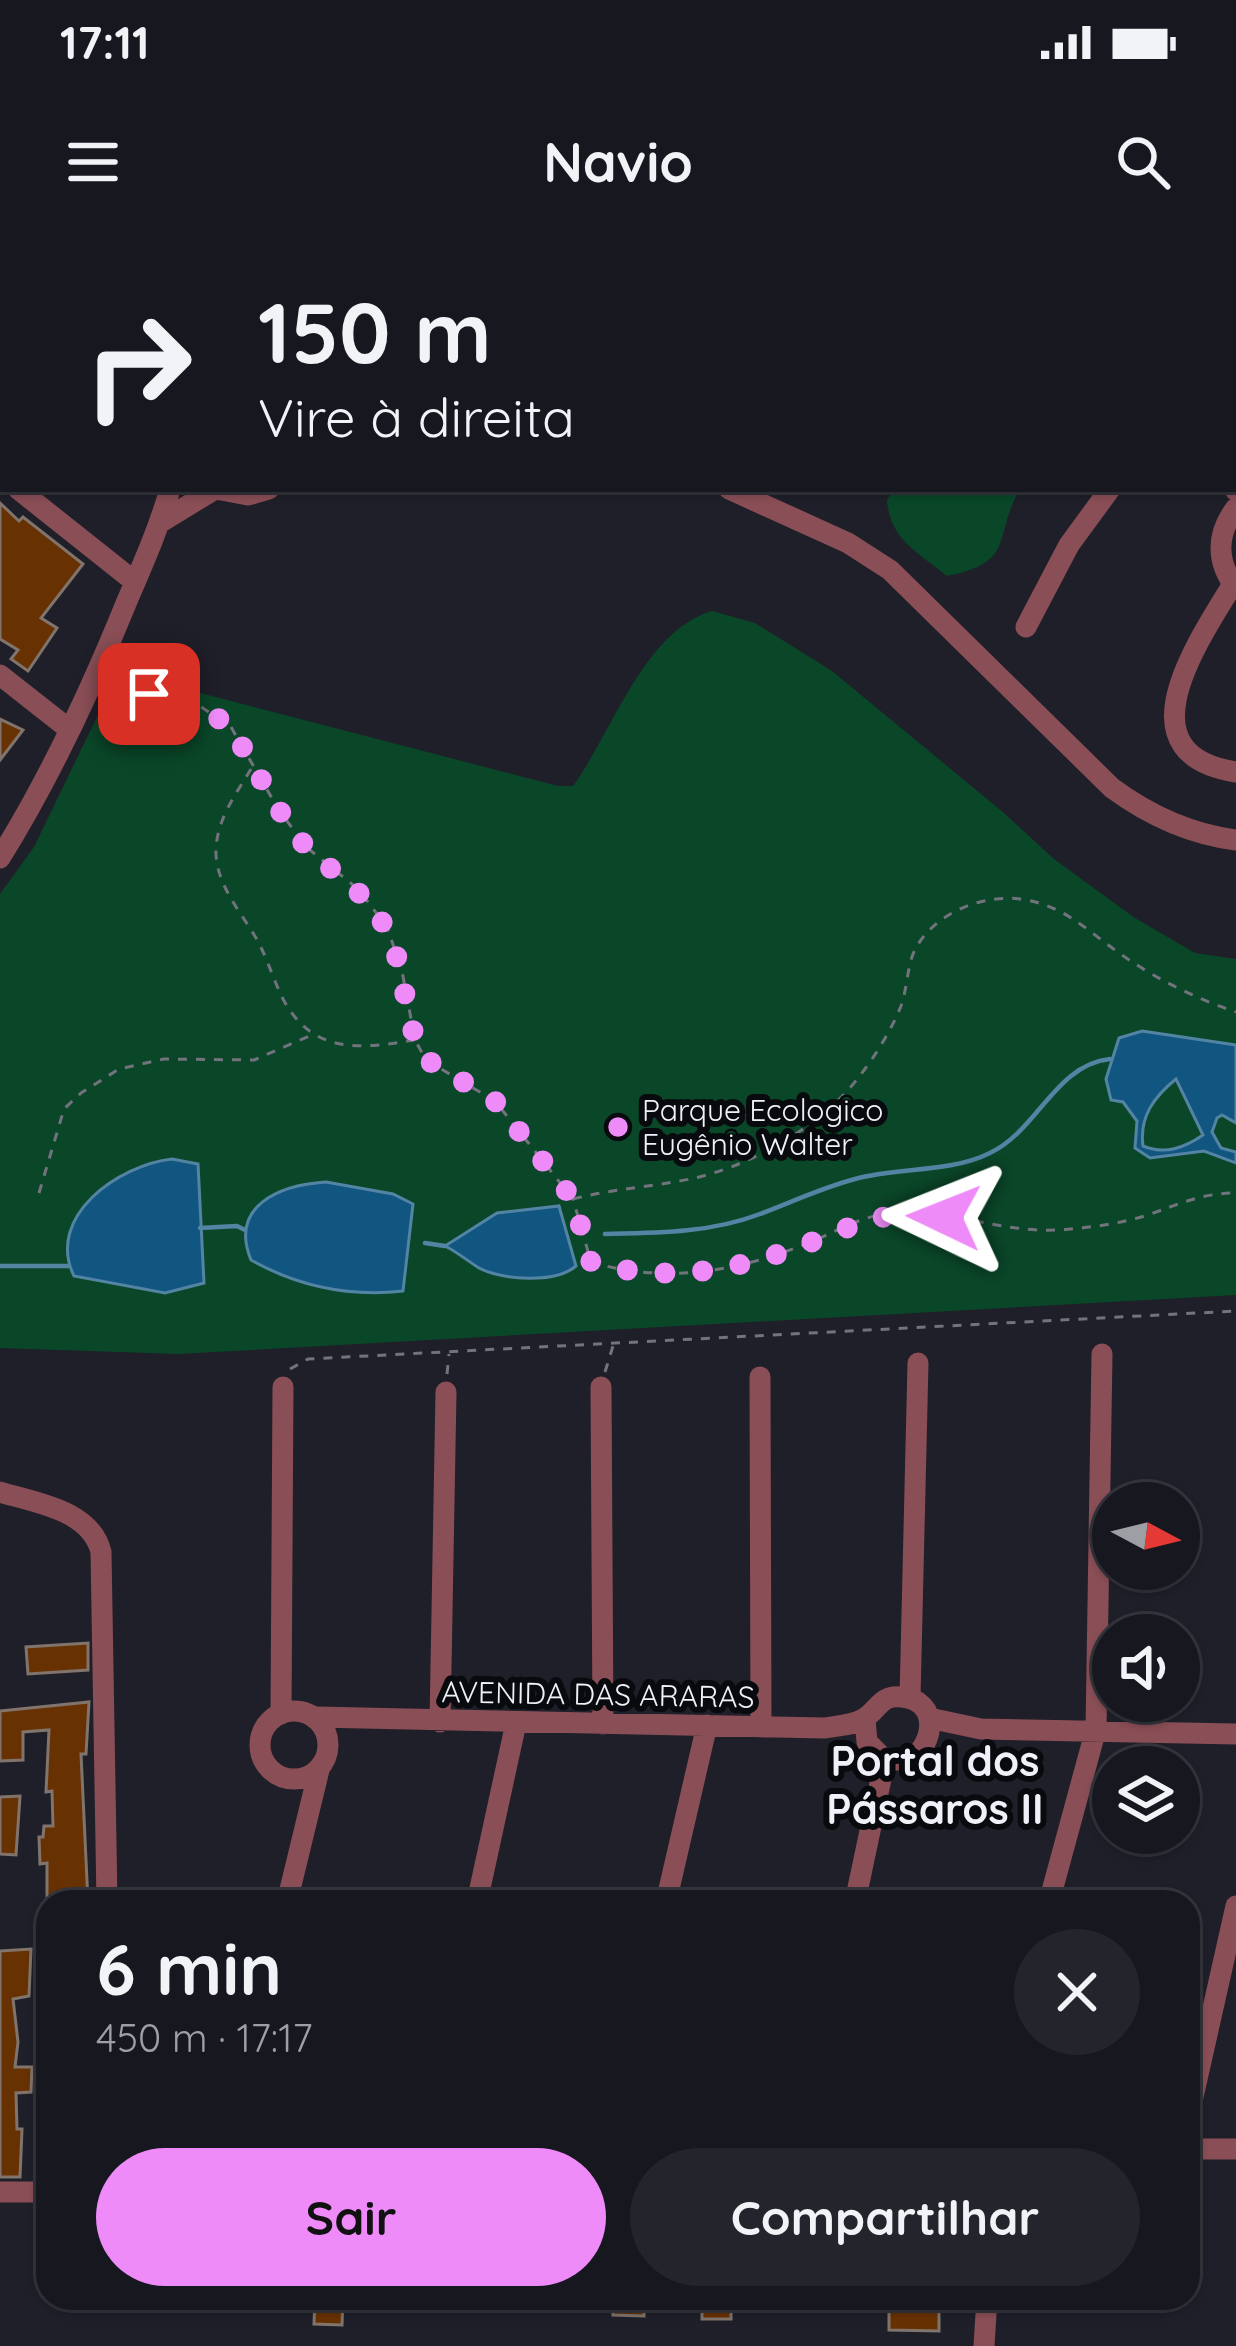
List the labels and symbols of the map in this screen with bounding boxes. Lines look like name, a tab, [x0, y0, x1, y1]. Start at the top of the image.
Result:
pin	[98, 643, 200, 745]
place label: Parque Ecologico Eugênio Walter	[642, 1091, 883, 1163]
marker: Parque Ecologico Eugênio Walter	[605, 1114, 631, 1140]
position arrow	[881, 1154, 1007, 1280]
north arrow	[1092, 1482, 1200, 1590]
street label: AVENIDA DAS ARARAS	[441, 1672, 755, 1716]
district label: Portal dos Pássaros II	[826, 1734, 1044, 1835]

